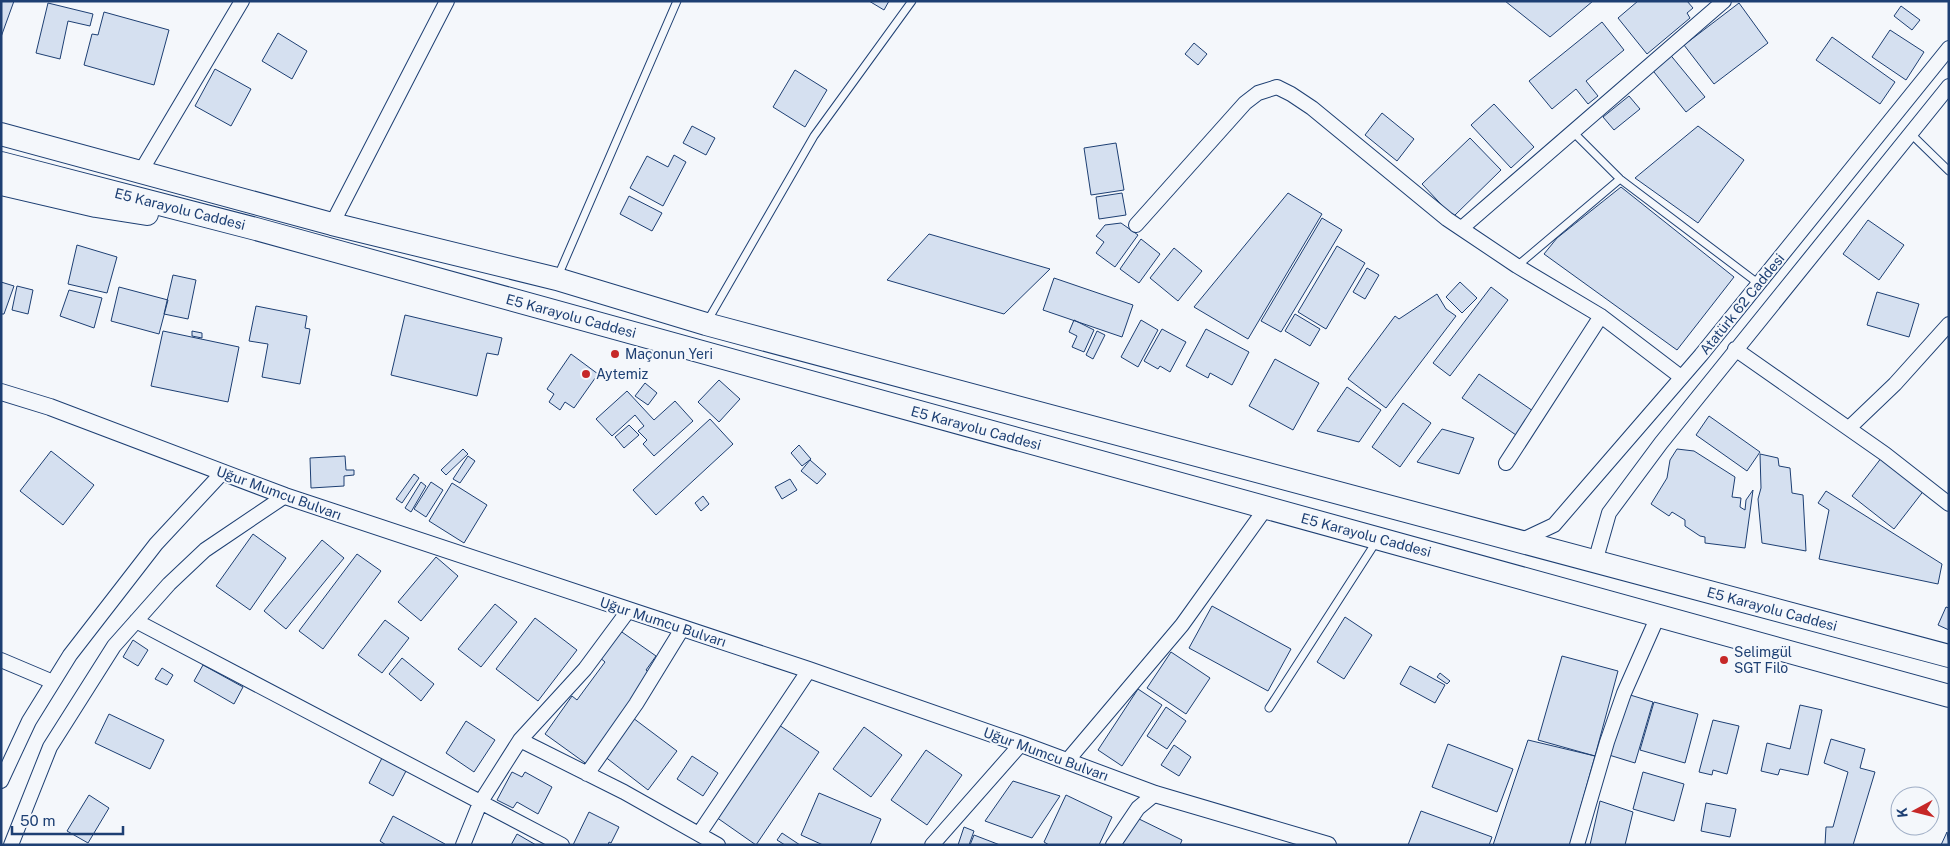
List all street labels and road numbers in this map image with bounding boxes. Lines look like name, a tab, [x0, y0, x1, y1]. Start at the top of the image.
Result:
street label: E5 Karayolu Caddesi	[113, 185, 247, 233]
street label: Atatürk 62 Caddesi	[1696, 250, 1788, 358]
street label: E5 Karayolu Caddesi	[504, 291, 638, 341]
street label: E5 Karayolu Caddesi	[909, 403, 1043, 453]
street label: Uğur Mumcu Bulvarı	[214, 463, 344, 523]
street label: E5 Karayolu Caddesi	[1299, 510, 1433, 560]
street label: E5 Karayolu Caddesi	[1705, 584, 1839, 634]
street label: Uğur Mumcu Bulvarı	[598, 594, 728, 650]
street label: Uğur Mumcu Bulvarı	[981, 724, 1111, 784]

